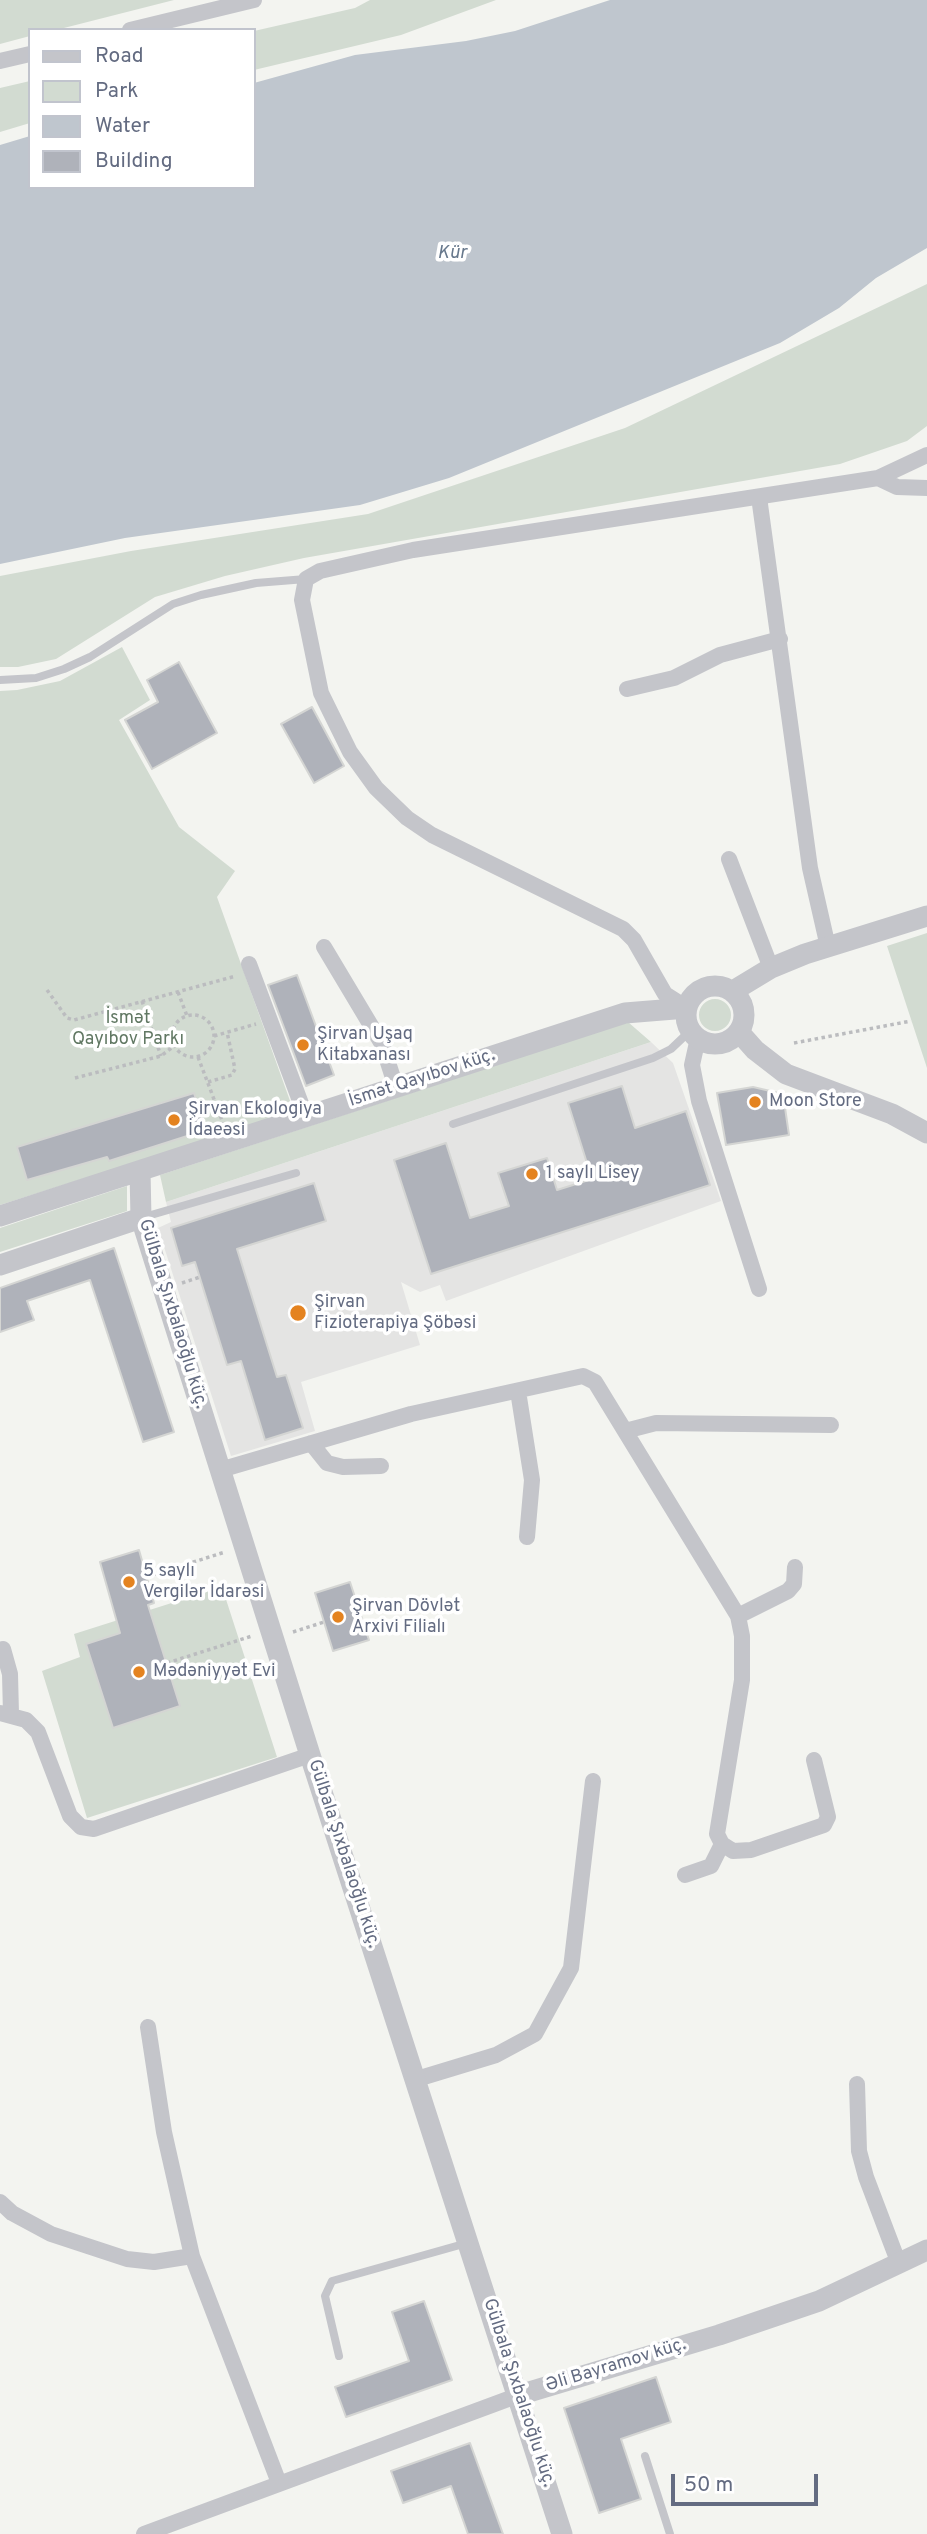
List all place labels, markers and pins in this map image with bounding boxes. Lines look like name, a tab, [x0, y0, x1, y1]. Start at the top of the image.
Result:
place label: Şirvan Uşaq Kitabxanası	[317, 1024, 413, 1066]
marker: Şirvan Uşaq Kitabxanası	[295, 1037, 311, 1053]
place label: Moon Store	[769, 1091, 862, 1113]
marker: Moon Store	[747, 1094, 763, 1110]
place label: Şirvan Ekologiya İdaeəsi	[188, 1099, 322, 1142]
marker: Şirvan Ekologiya İdaeəsi	[166, 1112, 182, 1128]
place label: 1 saylı Lisey	[546, 1163, 639, 1185]
marker: 1 saylı Lisey	[524, 1166, 540, 1182]
place label: Şirvan Fizioterapiya Şöbəsi	[314, 1292, 476, 1334]
marker: Şirvan Fizioterapiya Şöbəsi	[288, 1303, 308, 1323]
place label: 5 saylı Vergilər İdarəsi	[143, 1561, 264, 1604]
marker: 5 saylı Vergilər İdarəsi	[121, 1574, 137, 1590]
place label: Şirvan Dövlət Arxivi Filialı	[352, 1596, 460, 1638]
marker: Şirvan Dövlət Arxivi Filialı	[330, 1609, 346, 1625]
place label: Mədəniyyət Evi	[153, 1661, 276, 1683]
marker: Mədəniyyət Evi	[131, 1664, 147, 1680]

